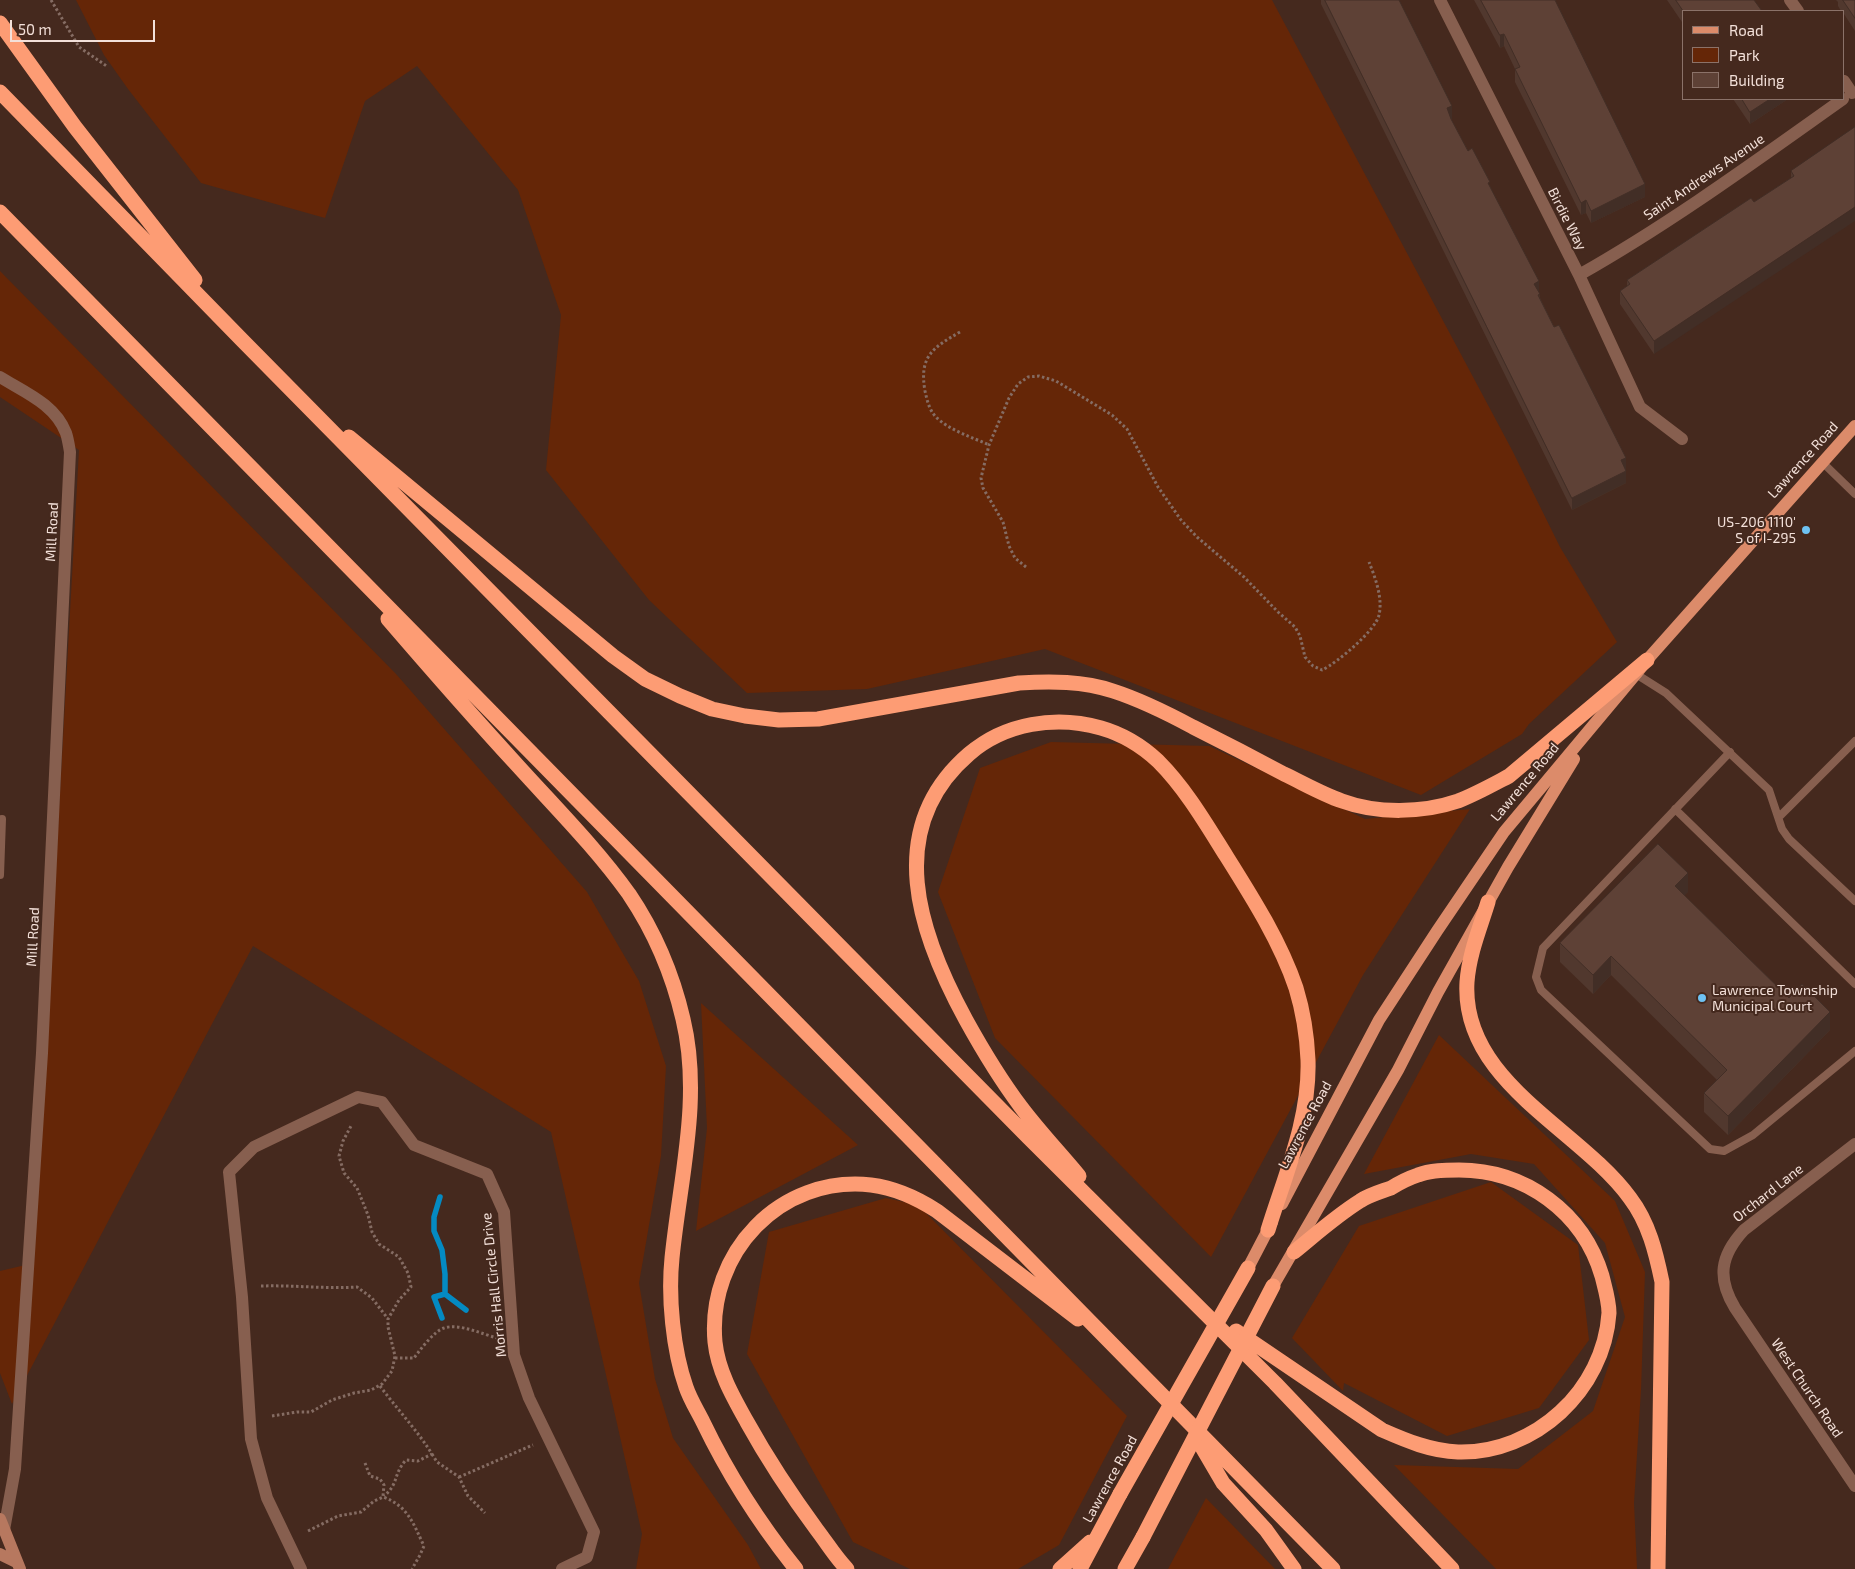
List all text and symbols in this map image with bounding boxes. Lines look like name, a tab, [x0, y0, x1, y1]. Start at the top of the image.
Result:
scale bar	[12, 10, 158, 42]
legend	[1682, 10, 1845, 100]
text: 50 m	[18, 20, 52, 38]
text: Road	[1729, 21, 1764, 39]
text: Park	[1729, 46, 1760, 64]
text: Building	[1729, 71, 1784, 89]
street label: Saint Andrews Avenue	[1640, 130, 1768, 224]
street label: Birdie Way	[1544, 185, 1590, 253]
street label: Lawrence Road	[1764, 418, 1842, 502]
street label: Mill Road	[42, 502, 62, 562]
place label: US-206 1110' S of I-295	[1717, 514, 1796, 546]
marker: US-206 1110' S of I-295	[1800, 524, 1812, 536]
street label: Lawrence Road	[1487, 739, 1563, 825]
street label: Mill Road	[23, 907, 43, 967]
place label: Lawrence Township Municipal Court	[1712, 982, 1838, 1014]
marker: Lawrence Township Municipal Court	[1696, 992, 1708, 1004]
street label: Lawrence Road	[1275, 1078, 1335, 1172]
street label: Orchard Lane	[1729, 1160, 1807, 1226]
street label: Morris Hall Circle Drive	[478, 1212, 510, 1358]
street label: West Church Road	[1768, 1335, 1846, 1441]
street label: Lawrence Road	[1079, 1432, 1141, 1526]

